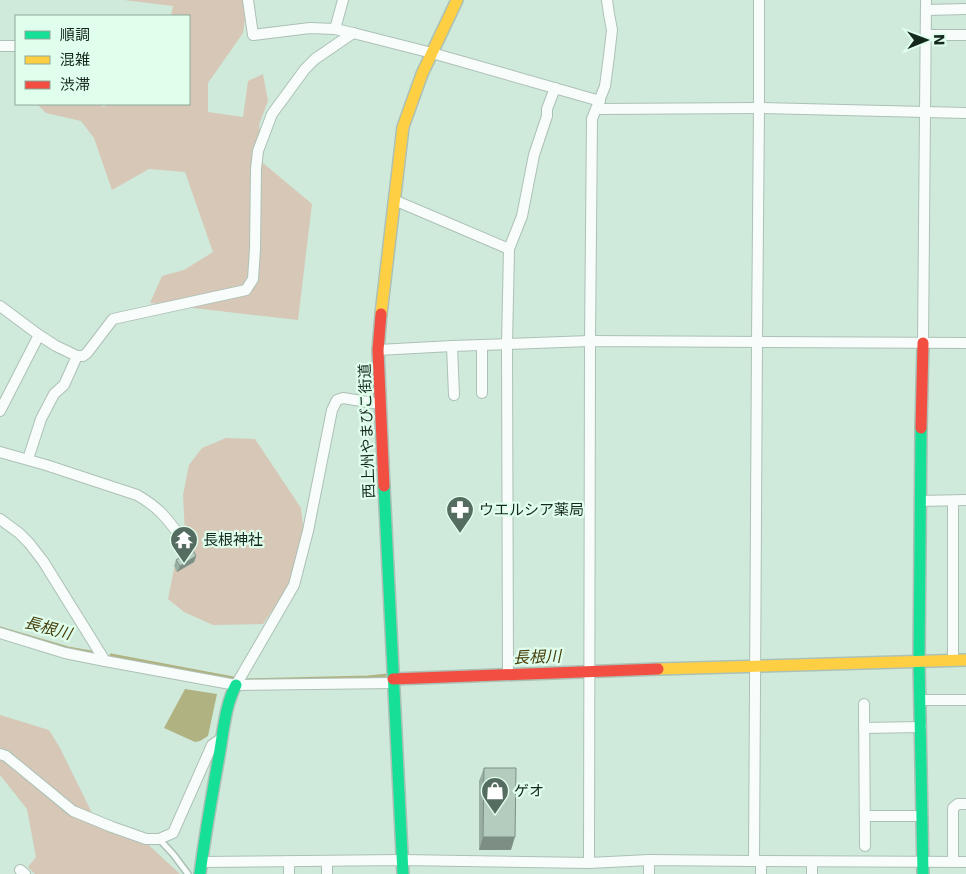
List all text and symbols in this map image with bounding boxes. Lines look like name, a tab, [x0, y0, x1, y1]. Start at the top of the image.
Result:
legend	[15, 15, 190, 105]
north arrow	[901, 15, 951, 65]
text: 順調	[60, 26, 90, 44]
text: N	[931, 34, 947, 46]
text: 混雑	[60, 51, 90, 69]
text: 渋滞	[60, 76, 90, 94]
street label: 西上州やまびこ街道	[356, 363, 378, 499]
pharmacy icon: ウエルシア薬局	[445, 495, 475, 534]
place label: ウエルシア薬局	[479, 501, 584, 519]
temple icon: 長根神社	[169, 525, 199, 564]
place label: 長根神社	[203, 531, 263, 549]
water label: 長根川	[22, 613, 76, 644]
water label: 長根川	[513, 647, 563, 667]
shop icon: ゲオ	[480, 776, 510, 815]
place label: ゲオ	[514, 782, 544, 800]

